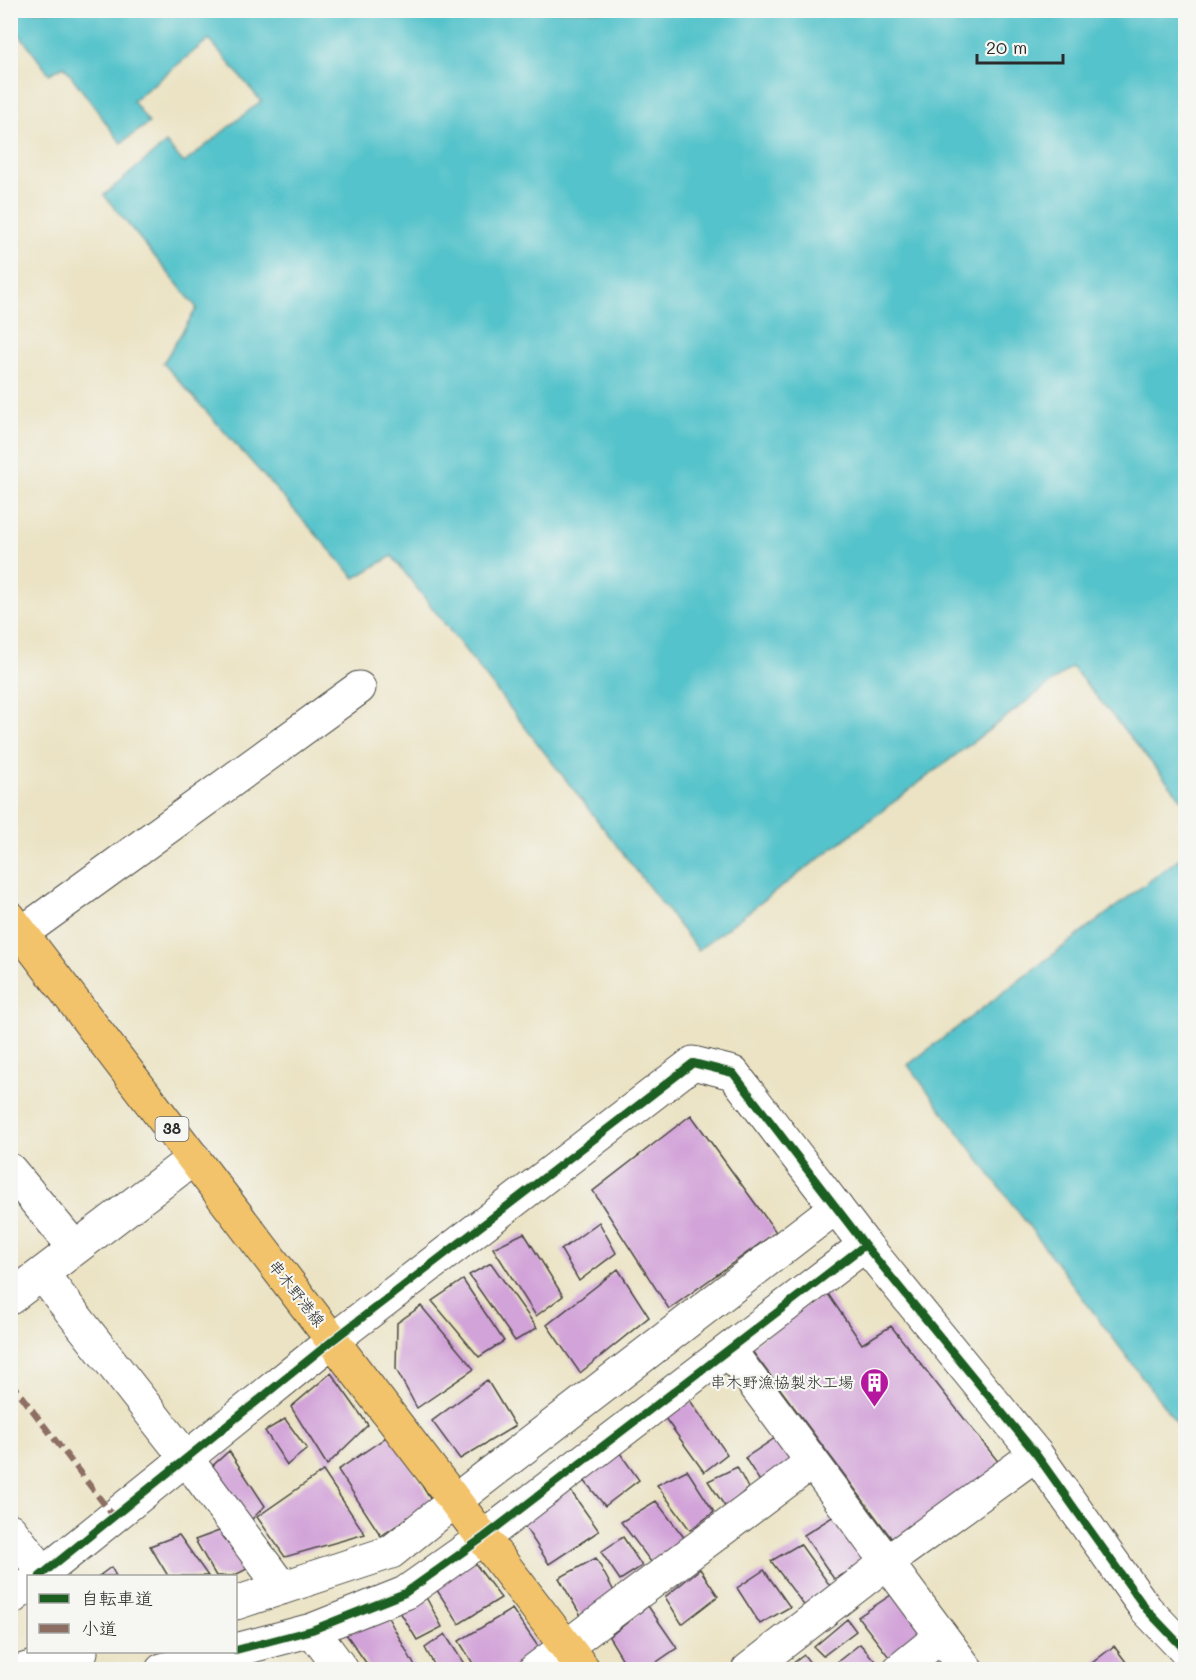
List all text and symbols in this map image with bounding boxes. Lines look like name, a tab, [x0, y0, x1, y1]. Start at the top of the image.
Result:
scale bar	[977, 27, 1062, 65]
text: 20 m	[986, 35, 1027, 59]
road number: 38	[156, 1117, 188, 1141]
street label: 串木野港線	[264, 1255, 330, 1331]
building icon: 串木野漁協製氷工場	[859, 1366, 891, 1408]
place label: 串木野漁協製氷工場	[710, 1371, 854, 1392]
legend	[27, 1575, 237, 1653]
text: 自転車道	[81, 1586, 153, 1610]
text: 小道	[81, 1616, 117, 1640]

